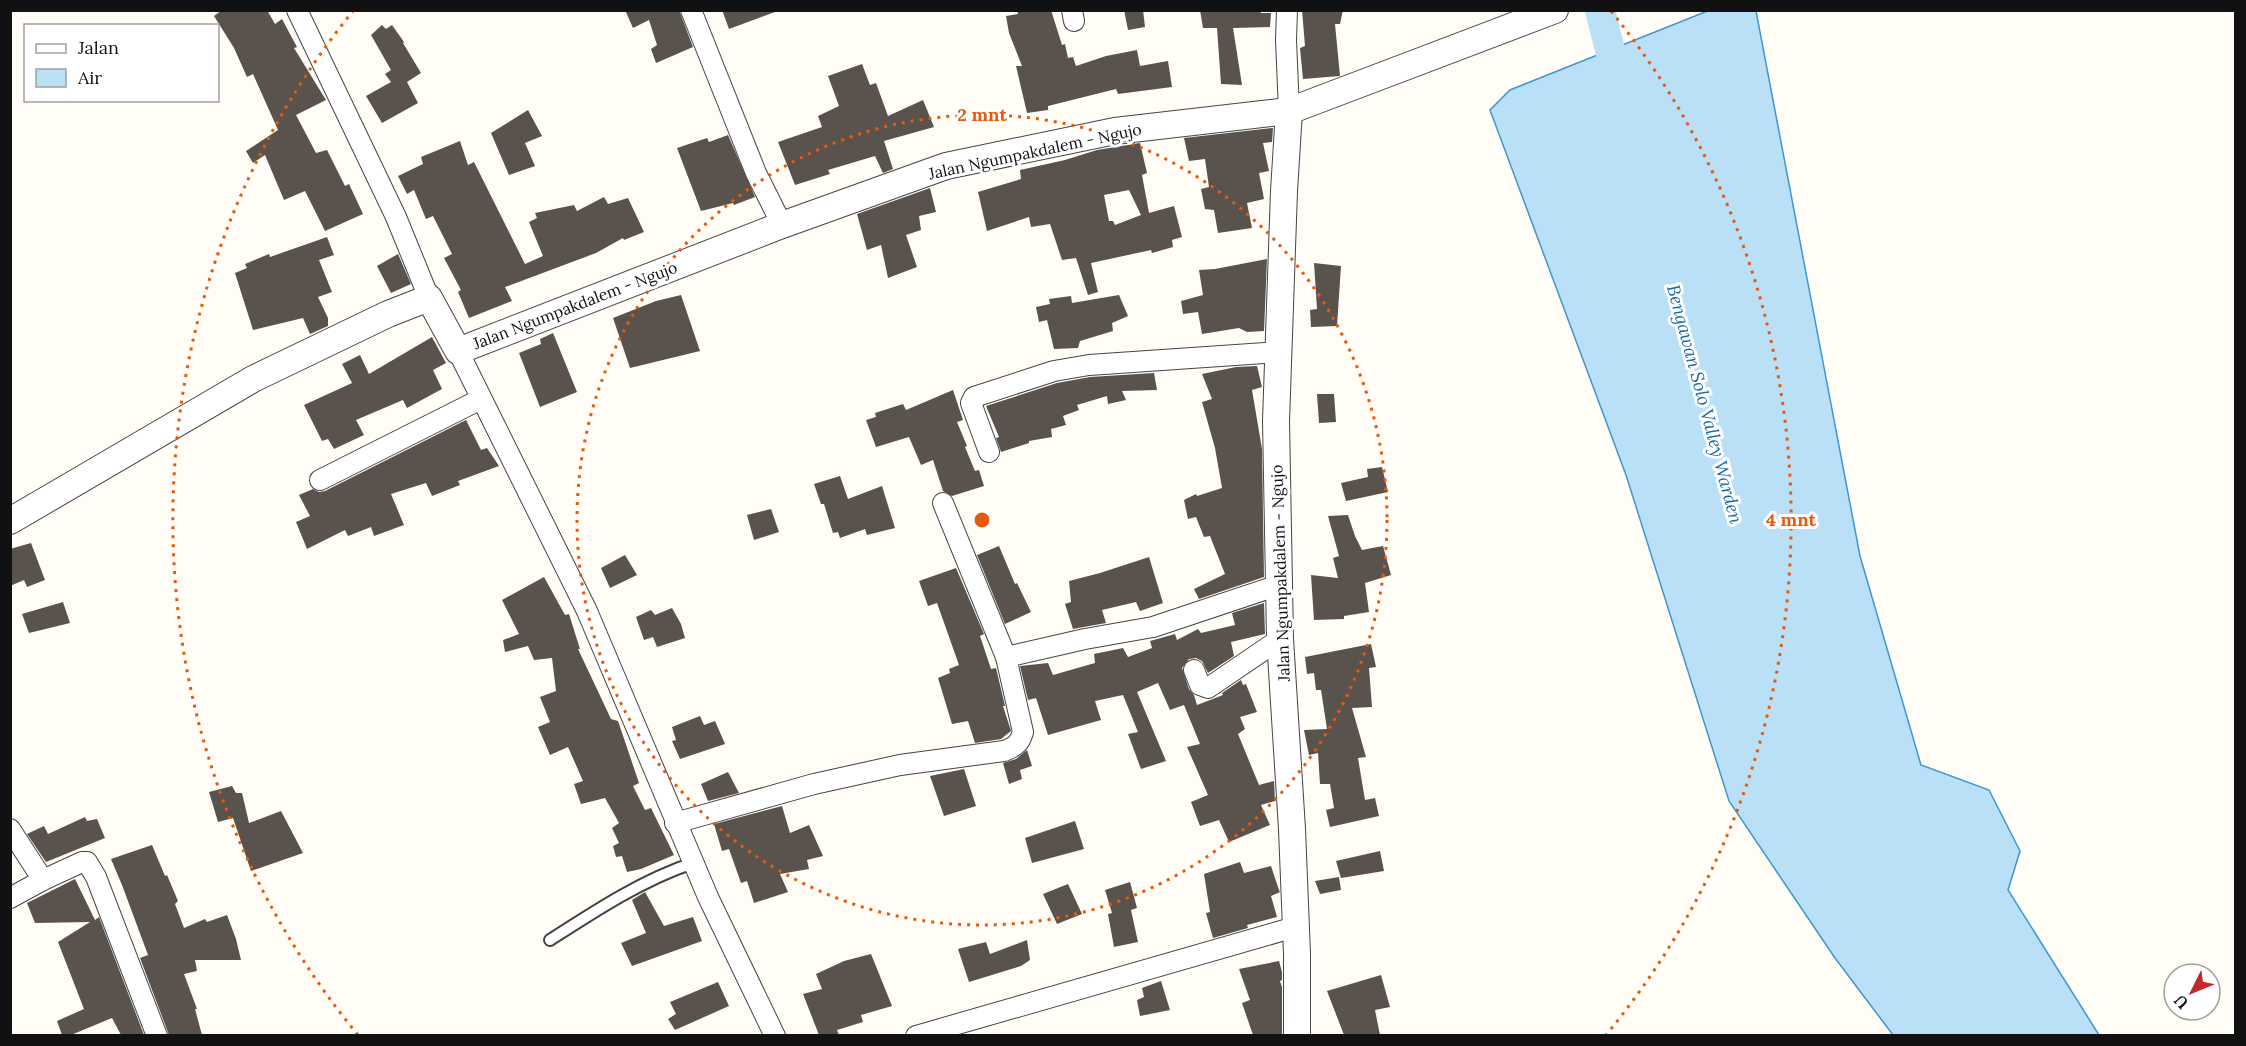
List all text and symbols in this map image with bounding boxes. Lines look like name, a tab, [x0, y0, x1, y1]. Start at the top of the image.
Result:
legend	[24, 24, 219, 102]
text: Jalan	[77, 36, 119, 59]
text: Air	[77, 66, 102, 89]
text: 2 mnt	[957, 103, 1007, 126]
street label: Jalan Ngumpakdalem - Ngujo	[926, 119, 1143, 184]
street label: Jalan Ngumpakdalem - Ngujo	[469, 257, 680, 354]
water label: Bengawan Solo Valley Warden	[1662, 282, 1748, 526]
street label: Jalan Ngumpakdalem - Ngujo	[1266, 464, 1294, 683]
text: 4 mnt	[1766, 508, 1817, 531]
centre of rings	[972, 510, 992, 530]
north arrow	[2162, 962, 2222, 1022]
text: U	[2170, 991, 2192, 1014]

